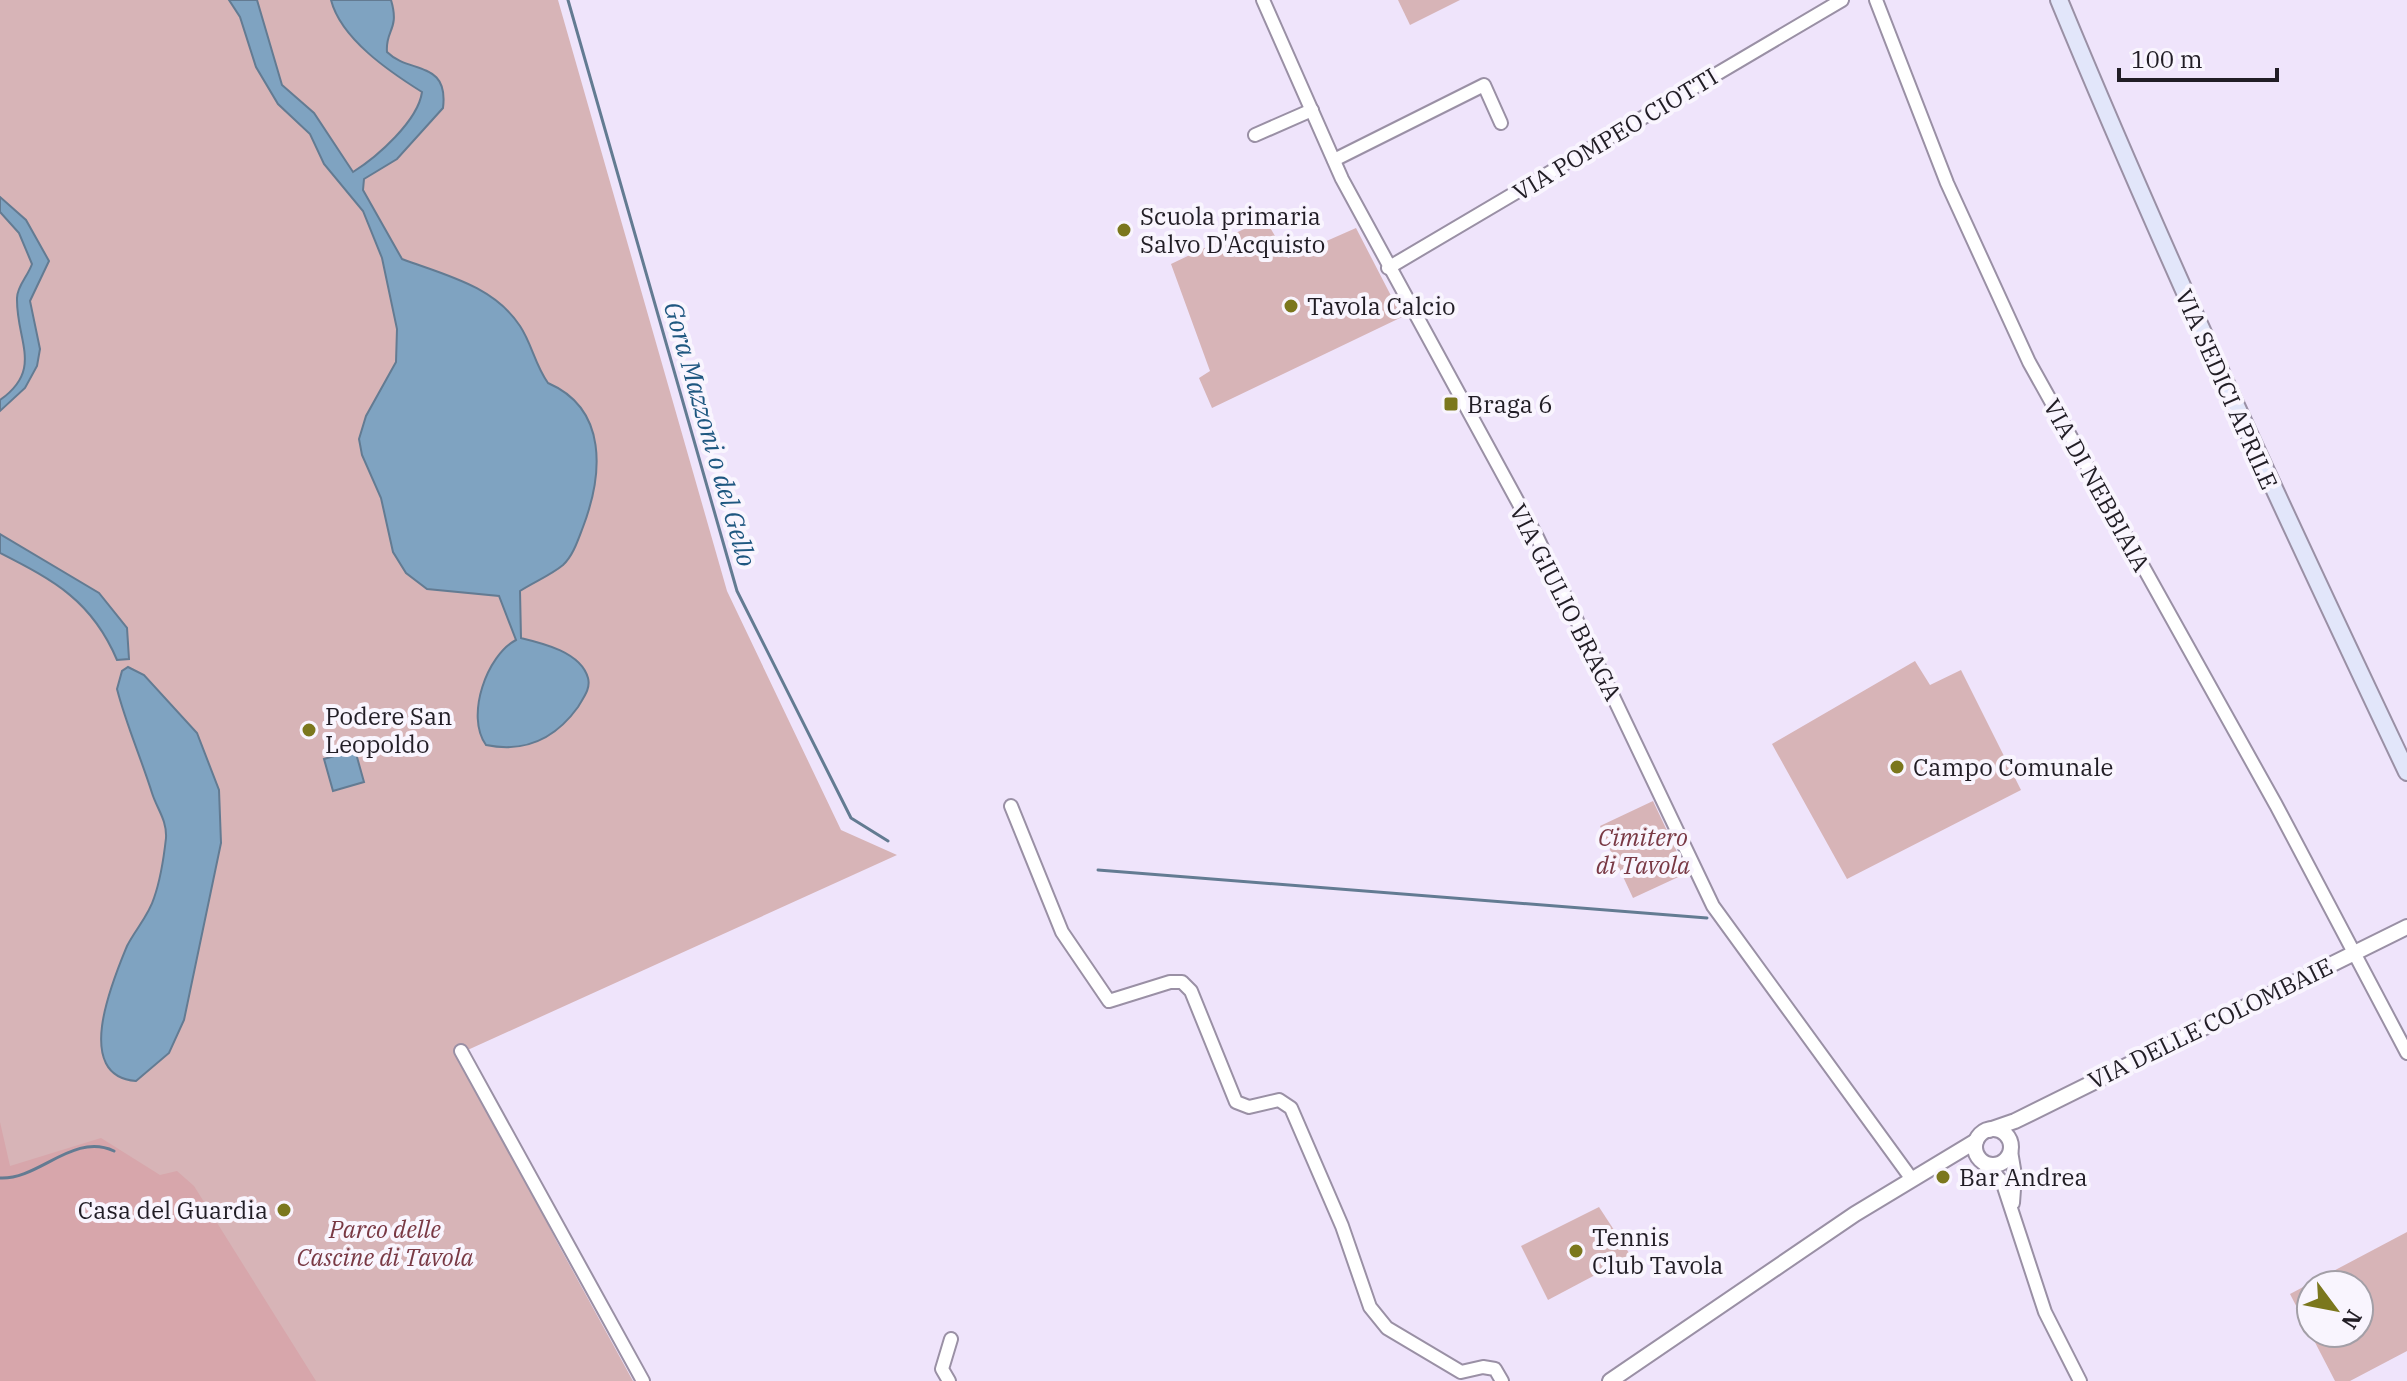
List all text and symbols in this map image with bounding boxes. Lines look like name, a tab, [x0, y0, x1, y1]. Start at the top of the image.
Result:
scale bar	[2119, 32, 2277, 82]
text: 100 m	[2131, 43, 2203, 75]
street label: VIA POMPEO CIOTTI	[1507, 60, 1723, 208]
place label: Scuola primaria Salvo D'Acquisto	[1140, 200, 1325, 260]
marker: Scuola primaria Salvo D'Acquisto	[1115, 221, 1133, 239]
street label: VIA SEDICI APRILE	[2168, 284, 2286, 494]
place label: Tavola Calcio	[1307, 290, 1456, 322]
marker: Tavola Calcio	[1282, 297, 1300, 315]
water label: Gora Mazzoni o del Gello	[657, 298, 765, 570]
place label: Braga 6	[1467, 388, 1553, 420]
street label: VIA DI NEBBIAIA	[2036, 393, 2158, 578]
marker: Braga 6	[1442, 395, 1460, 413]
street label: VIA GIULIO BRAGA	[1503, 498, 1630, 706]
place label: Podere San Leopoldo	[325, 700, 452, 760]
marker: Podere San Leopoldo	[300, 721, 318, 739]
place label: Campo Comunale	[1913, 751, 2113, 783]
marker: Campo Comunale	[1888, 758, 1906, 776]
park label: Cimitero di Tavola	[1596, 821, 1690, 881]
street label: VIA DELLE COLOMBAIE	[2082, 950, 2338, 1096]
place label: Bar Andrea	[1959, 1161, 2088, 1193]
marker: Bar Andrea	[1934, 1168, 1952, 1186]
place label: Casa del Guardia	[78, 1194, 268, 1226]
marker: Casa del Guardia	[275, 1201, 293, 1219]
park label: Parco delle Cascine di Tavola	[296, 1213, 474, 1273]
place label: Tennis Club Tavola	[1592, 1221, 1723, 1281]
marker: Tennis Club Tavola	[1567, 1242, 1585, 1260]
north arrow	[2295, 1269, 2375, 1349]
text: N	[2335, 1305, 2369, 1335]

